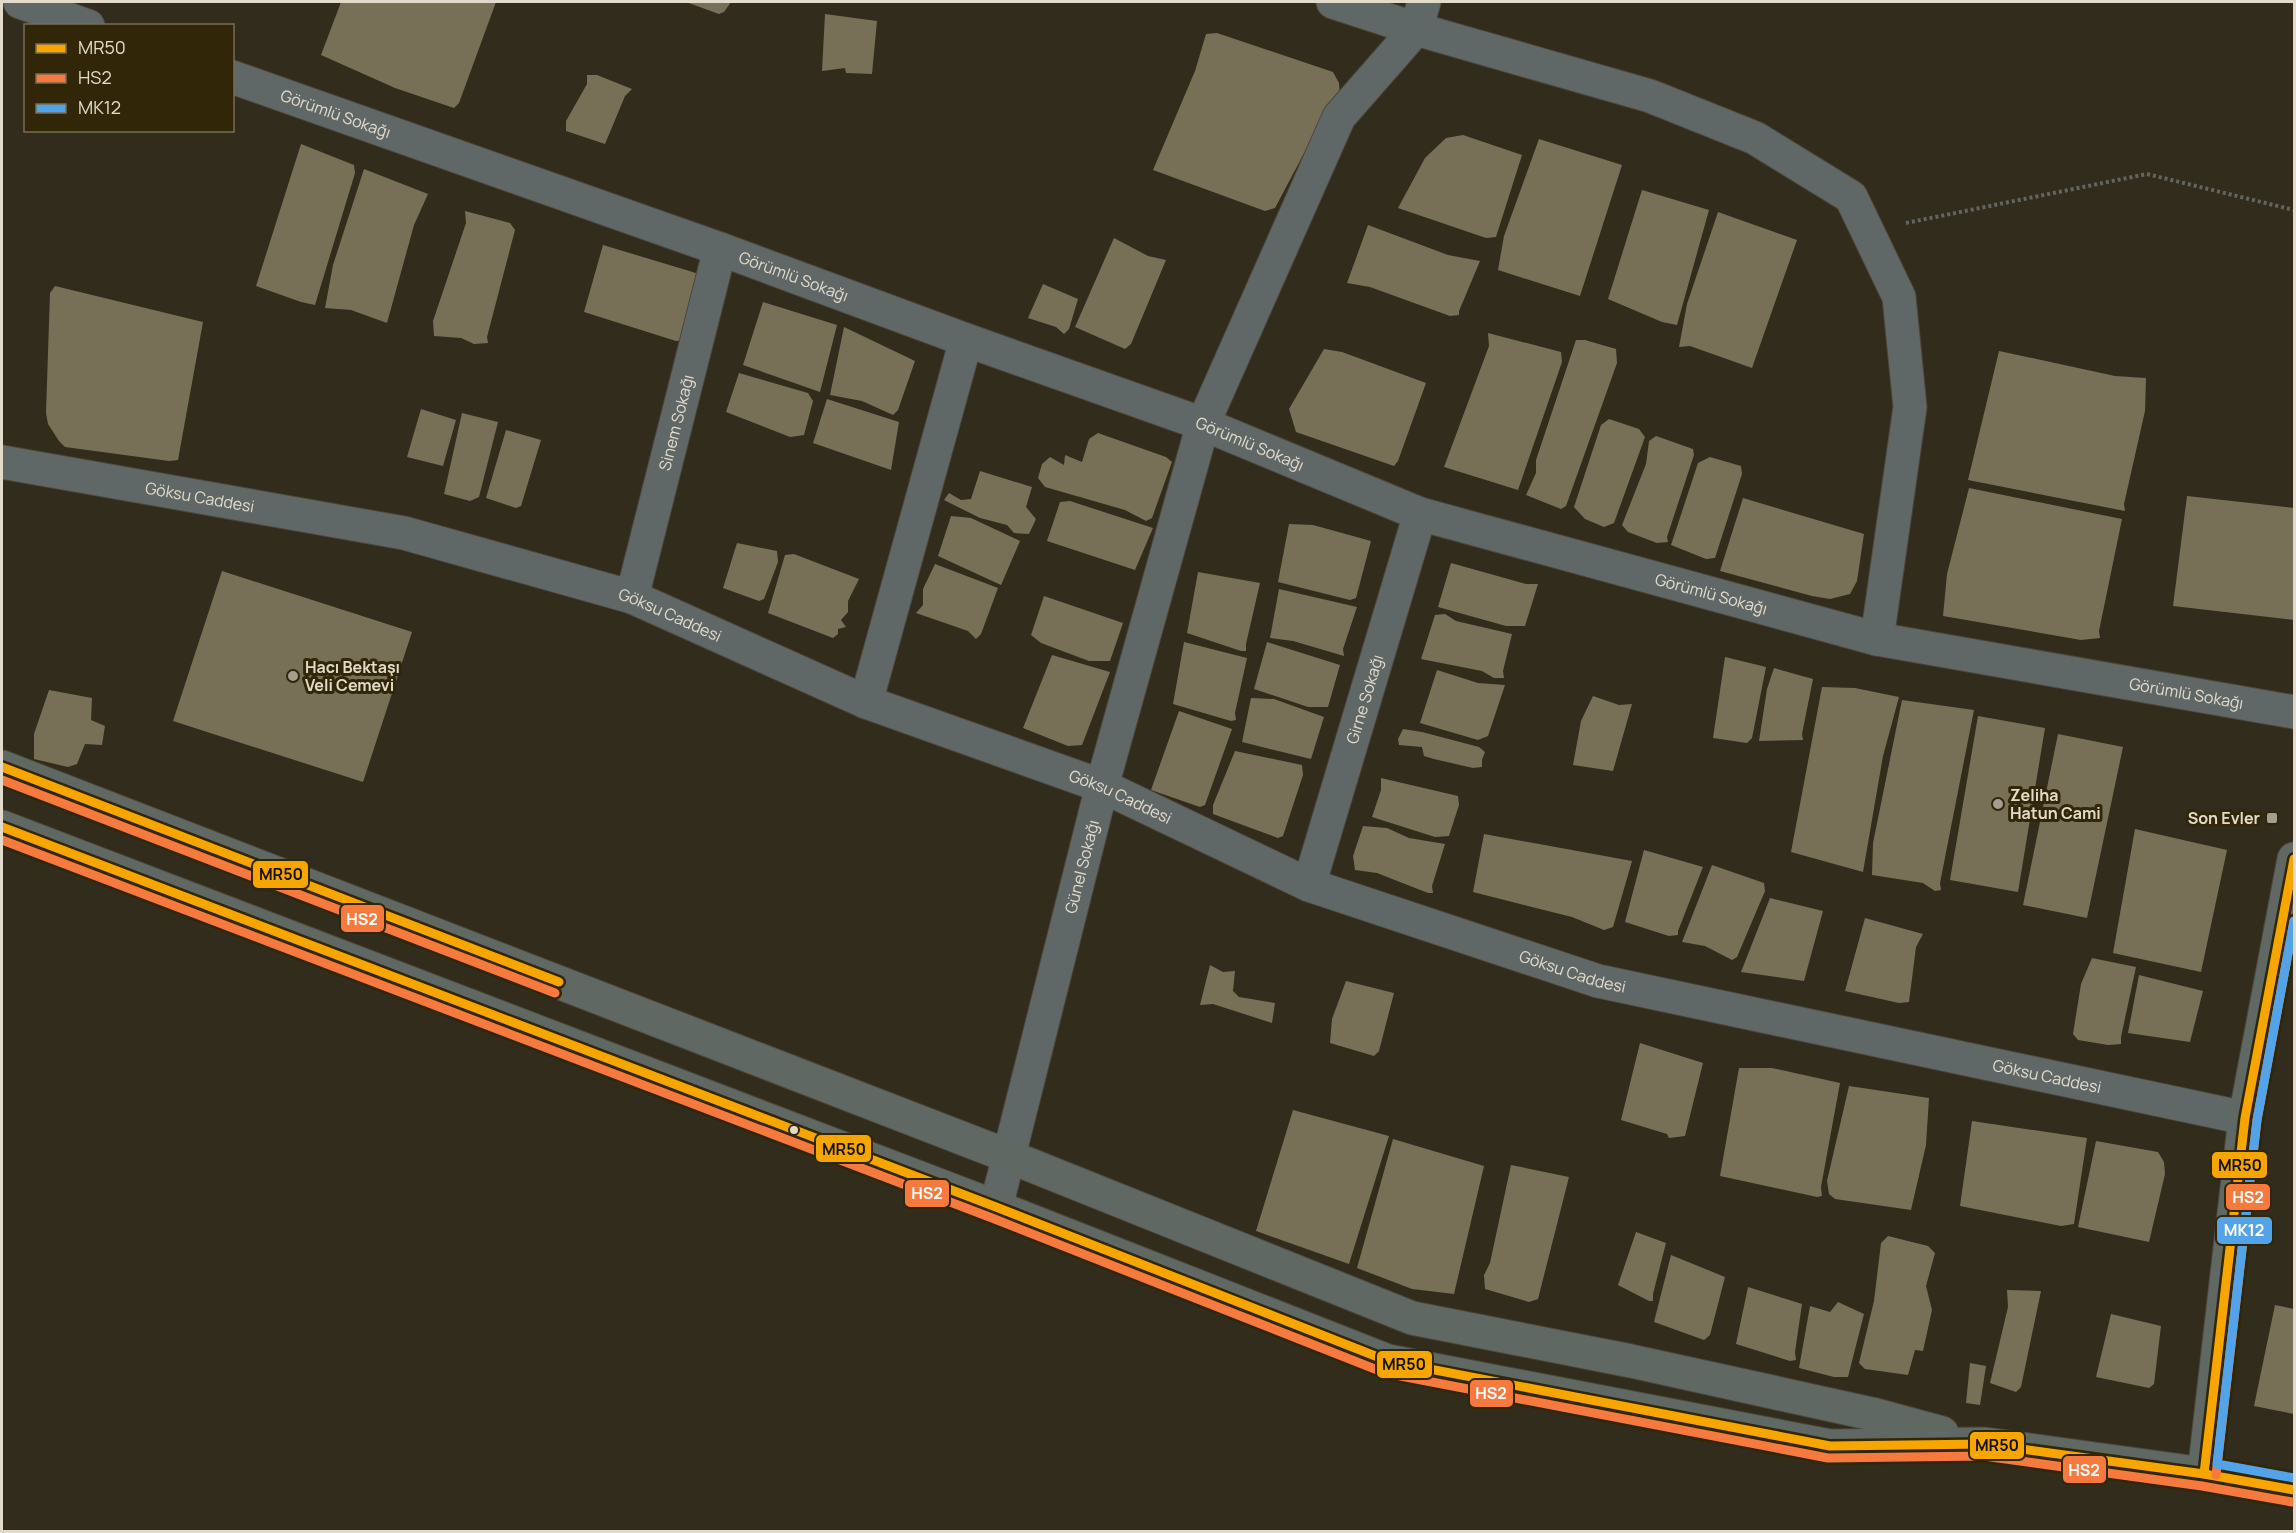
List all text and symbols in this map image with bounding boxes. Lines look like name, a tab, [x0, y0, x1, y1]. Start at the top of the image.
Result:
legend	[24, 24, 234, 132]
text: MR50	[78, 35, 126, 59]
text: HS2	[78, 65, 112, 89]
street label: Görümlü Sokağı	[278, 84, 394, 143]
text: MK12	[78, 95, 121, 119]
street label: Görümlü Sokağı	[736, 246, 852, 307]
street label: Sinem Sokağı	[653, 372, 699, 473]
street label: Görümlü Sokağı	[1193, 411, 1308, 476]
street label: Göksu Caddesi	[144, 477, 256, 517]
street label: Görümlü Sokağı	[1653, 568, 1770, 620]
street label: Göksu Caddesi	[616, 583, 725, 647]
street label: Girne Sokağı	[1341, 652, 1388, 746]
place label: Hacı Bektaşı Veli Cemevi	[305, 656, 400, 696]
marker: Hacı Bektaşı Veli Cemevi	[286, 669, 300, 683]
street label: Görümlü Sokağı	[2128, 672, 2245, 714]
street label: Göksu Caddesi	[1066, 764, 1176, 829]
place label: Zeliha Hatun Cami	[2010, 784, 2101, 824]
marker: Zeliha Hatun Cami	[1991, 797, 2005, 811]
place label: Son Evler	[2188, 807, 2260, 829]
marker: Son Evler	[2265, 811, 2279, 825]
street label: Günel Sokağı	[1059, 817, 1104, 916]
line badge: MR50	[252, 860, 309, 889]
text: MR50	[259, 863, 303, 885]
line badge: HS2	[340, 904, 385, 933]
text: HS2	[346, 908, 378, 930]
street label: Göksu Caddesi	[1516, 945, 1628, 998]
street label: Göksu Caddesi	[1991, 1054, 2103, 1098]
unlabelled marker	[788, 1124, 800, 1136]
line badge: MR50	[815, 1134, 872, 1163]
text: MR50	[822, 1138, 866, 1160]
line badge: MR50	[2211, 1151, 2268, 1179]
text: MR50	[2218, 1154, 2262, 1176]
line badge: HS2	[904, 1179, 950, 1208]
text: HS2	[911, 1182, 943, 1204]
line badge: HS2	[2225, 1183, 2271, 1211]
text: HS2	[2232, 1186, 2264, 1208]
line badge: MK12	[2216, 1216, 2273, 1245]
text: MK12	[2224, 1219, 2264, 1241]
line badge: MR50	[1376, 1350, 1433, 1379]
text: MR50	[1382, 1353, 1426, 1375]
line badge: HS2	[1469, 1379, 1514, 1408]
text: HS2	[1475, 1382, 1507, 1404]
line badge: MR50	[1969, 1431, 2025, 1460]
text: MR50	[1975, 1434, 2019, 1456]
line badge: HS2	[2062, 1455, 2107, 1484]
text: HS2	[2068, 1459, 2100, 1481]

